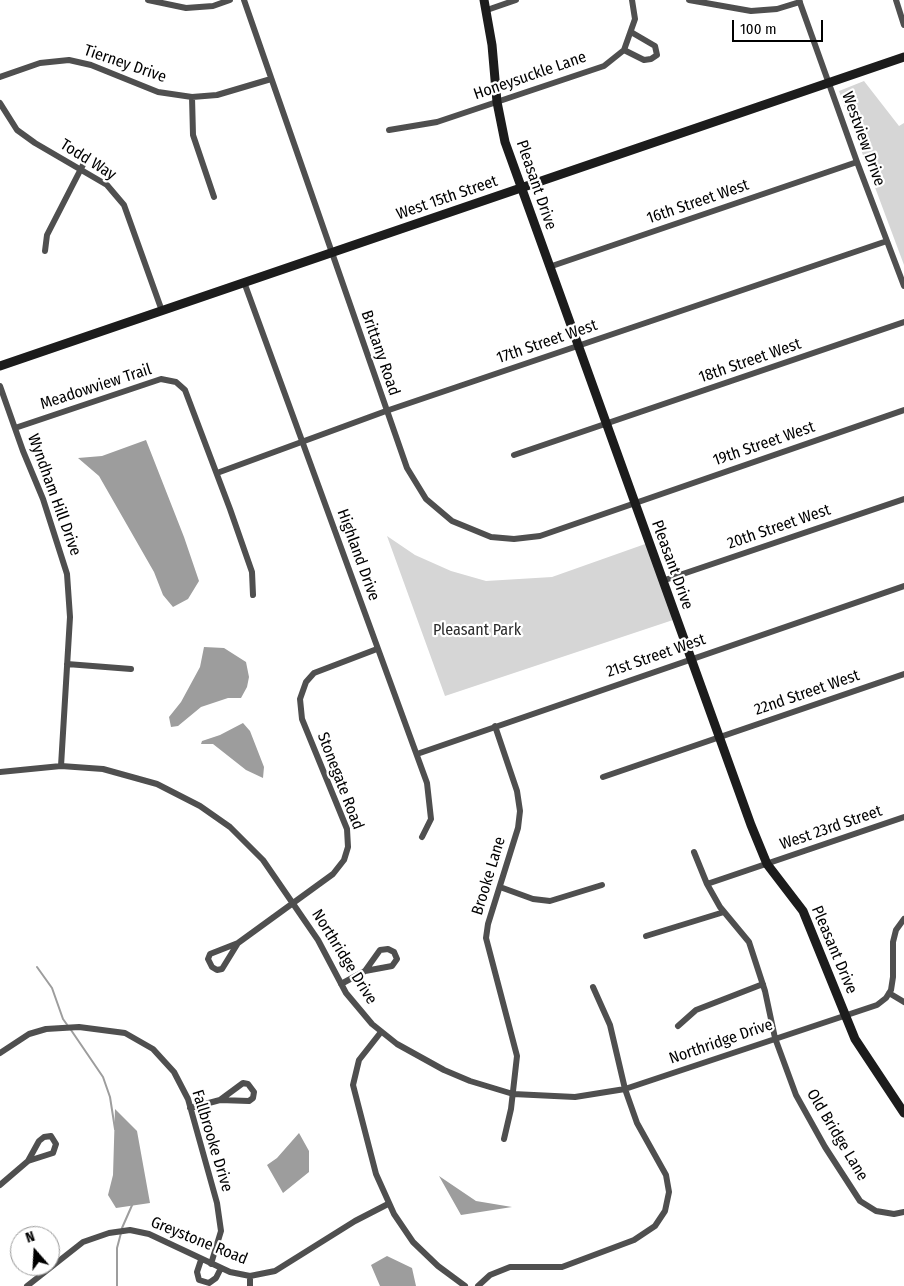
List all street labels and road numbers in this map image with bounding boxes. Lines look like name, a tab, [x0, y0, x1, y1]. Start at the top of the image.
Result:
street label: Tierney Drive	[81, 41, 169, 87]
street label: Honeysuckle Lane	[471, 48, 589, 104]
street label: Westview Drive	[837, 89, 889, 189]
street label: Todd Way	[57, 135, 119, 185]
street label: Pleasant Drive	[512, 138, 560, 232]
street label: West 15th Street	[394, 172, 500, 224]
street label: 16th Street West	[645, 176, 751, 228]
street label: Brittany Road	[356, 308, 404, 398]
street label: 17th Street West	[494, 316, 600, 368]
street label: 18th Street West	[696, 335, 804, 387]
street label: Meadowview Trail	[38, 360, 154, 414]
street label: 19th Street West	[711, 418, 817, 470]
street label: Wyndham Hill Drive	[23, 431, 85, 559]
street label: 20th Street West	[725, 500, 833, 554]
street label: Highland Drive	[333, 506, 383, 604]
street label: Pleasant Drive	[647, 518, 697, 612]
street label: 21st Street West	[604, 630, 708, 682]
street label: 22nd Street West	[752, 666, 862, 720]
street label: Stonegate Road	[313, 730, 367, 832]
street label: West 23rd Street	[777, 802, 885, 854]
street label: Brooke Lane	[468, 835, 510, 917]
street label: Pleasant Drive	[807, 903, 861, 997]
street label: Northridge Drive	[307, 906, 381, 1008]
street label: Northridge Drive	[667, 1015, 775, 1069]
street label: Old Bridge Lane	[802, 1086, 872, 1184]
street label: Fallbrooke Drive	[187, 1088, 237, 1194]
street label: Greystone Road	[148, 1213, 250, 1269]

